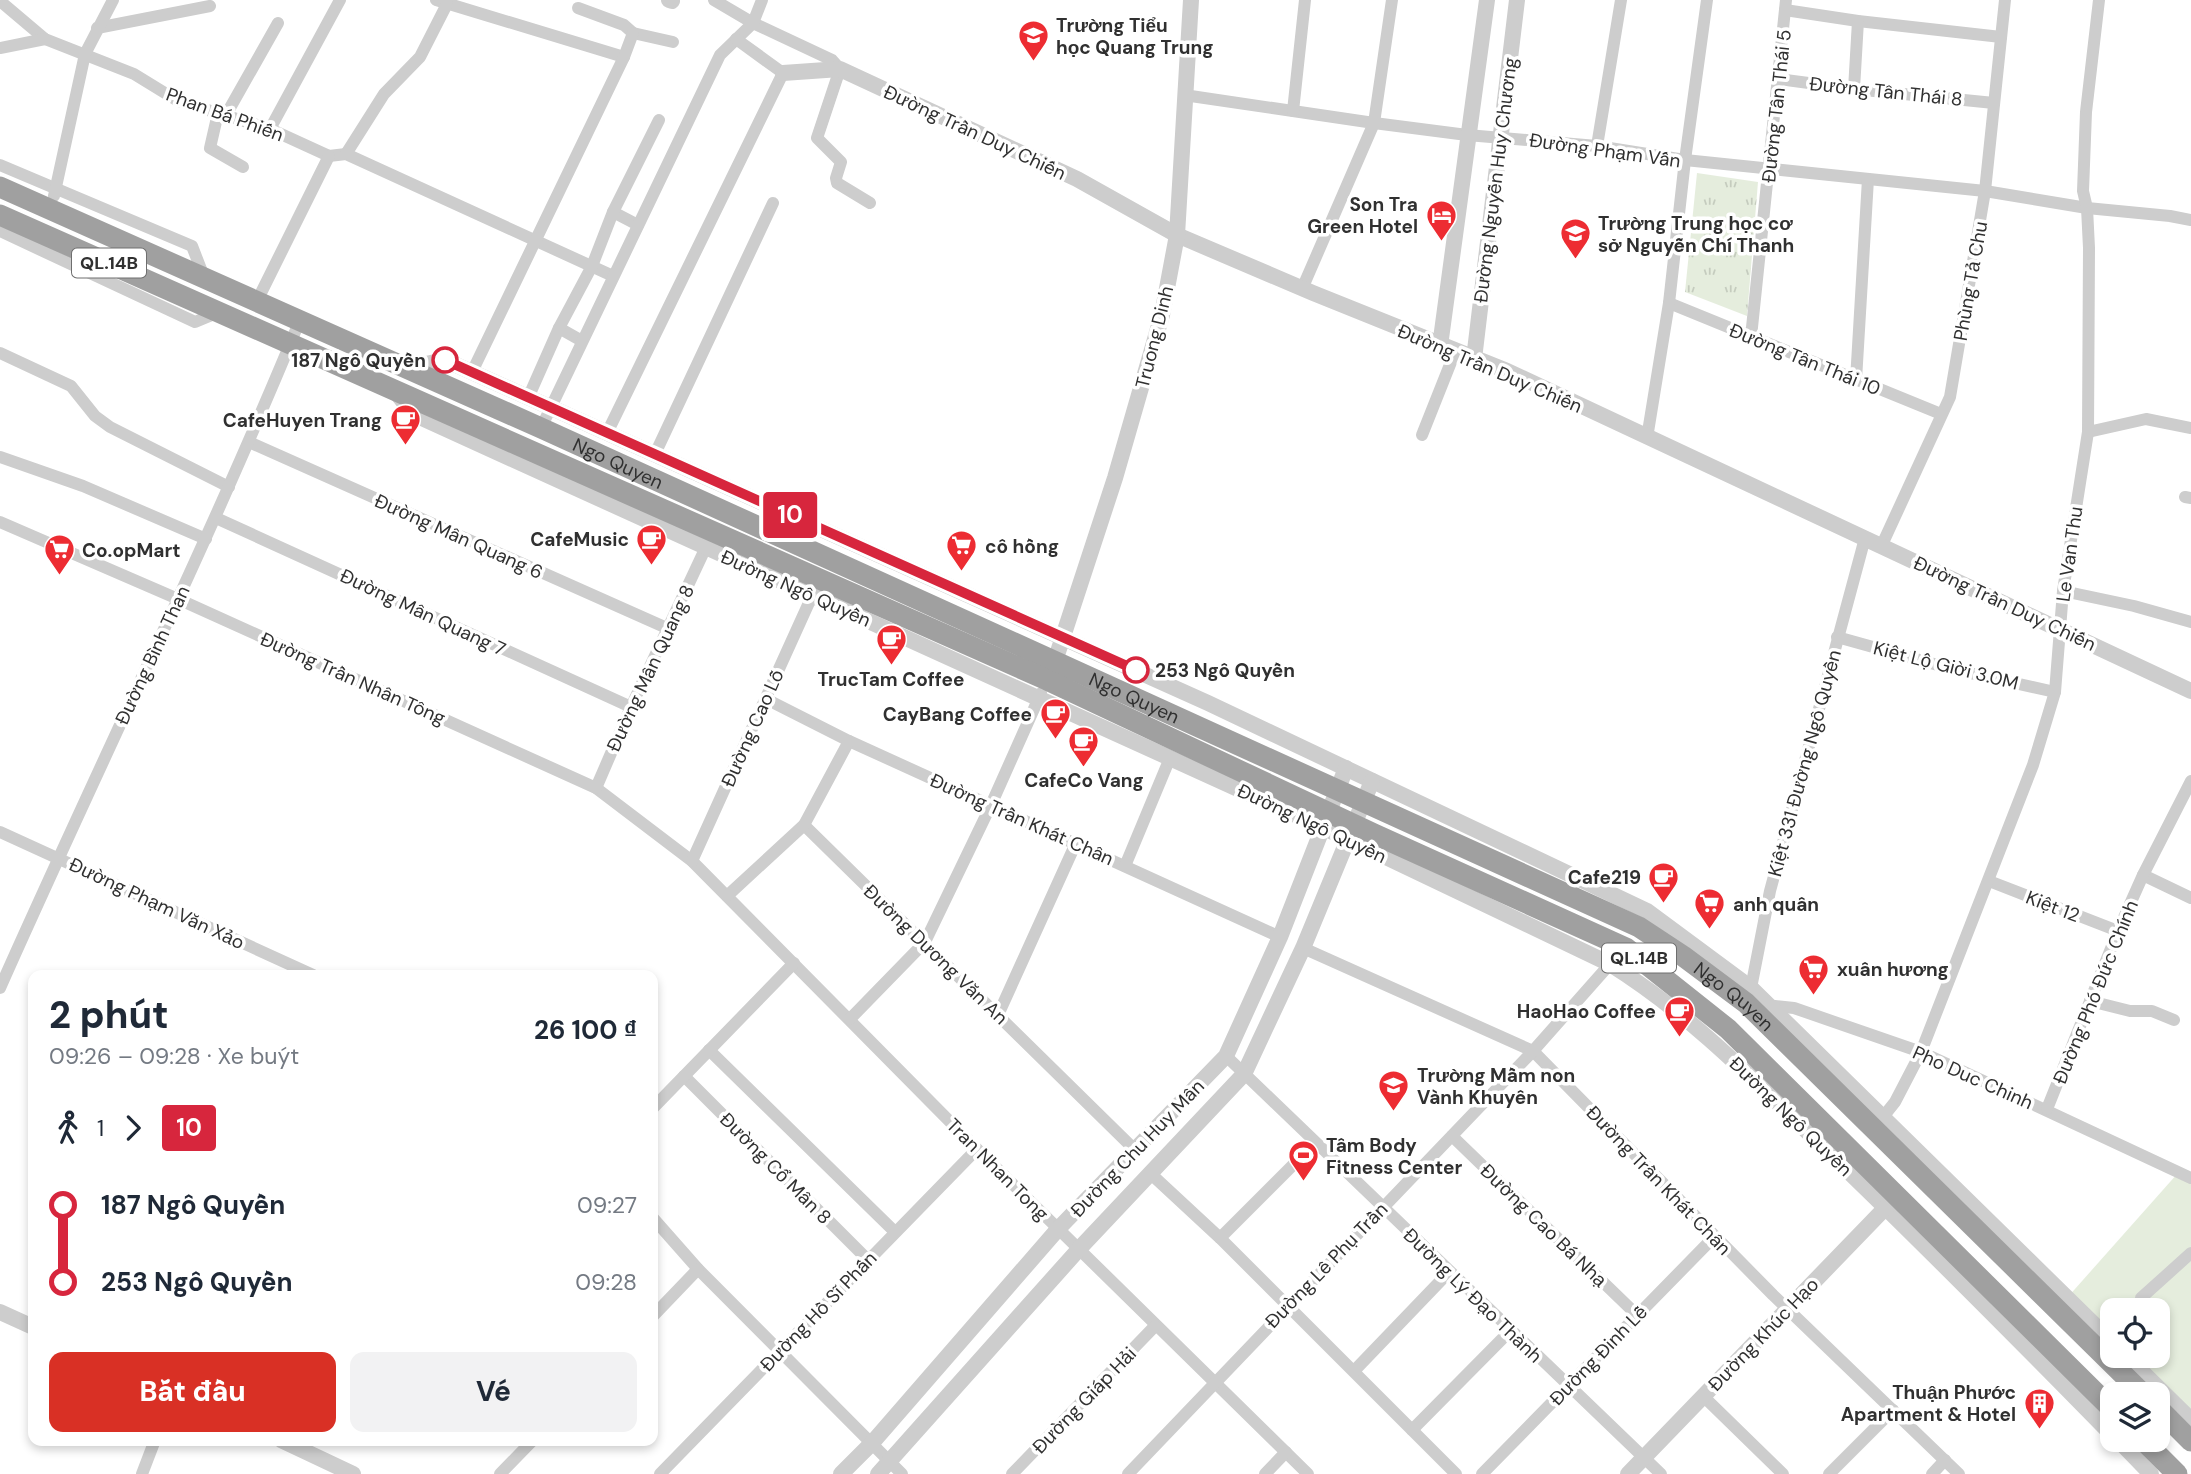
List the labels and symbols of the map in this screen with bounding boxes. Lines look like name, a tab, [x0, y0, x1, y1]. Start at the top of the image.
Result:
place label: Trường Tiểu học Quang Trung	[1056, 13, 1214, 60]
school or university icon: Trường Tiểu học Quang Trung	[1016, 19, 1050, 63]
street label: Đường Tân Thái 5	[1756, 28, 1797, 184]
street label: Đường Nguyễn Huy Chương	[1468, 56, 1523, 304]
street label: Đường Tân Thái 8	[1808, 71, 1964, 112]
street label: Đường Trần Duy Chiến	[880, 79, 1070, 186]
street label: Phan Bá Phiến	[163, 82, 287, 147]
street label: Đường Phạm Vấn	[1528, 127, 1682, 173]
place label: Son Tra Green Hotel	[1307, 192, 1418, 239]
hotel icon: Son Tra Green Hotel	[1424, 198, 1458, 242]
place label: Trường Trung học cơ sở Nguyễn Chí Thanh	[1598, 211, 1794, 258]
school or university icon: Trường Trung học cơ sở Nguyễn Chí Thanh	[1558, 217, 1592, 261]
street label: Phùng Tả Chu	[1948, 219, 1993, 343]
road number: QL.14B	[72, 248, 146, 278]
street label: Truong Dinh	[1130, 283, 1179, 391]
street label: Đường Trần Duy Chiến	[1394, 318, 1586, 419]
street label: Đường Tân Thái 10	[1725, 318, 1884, 401]
marker: 187 Ngô Quyền	[432, 347, 458, 373]
place label: 187 Ngô Quyền	[291, 348, 426, 373]
cafe icon: CafeHuyen Trang	[388, 403, 422, 447]
place label: CafeHuyen Trang	[223, 408, 382, 433]
street label: Ngo Quyen	[569, 432, 667, 495]
street label: Đường Mân Quang 6	[371, 488, 547, 585]
line badge: 10	[758, 492, 822, 538]
street label: Le Van Thu	[2050, 505, 2089, 603]
cafe icon: CafeMusic	[635, 522, 669, 566]
place label: CafeMusic	[530, 527, 629, 552]
supermarket icon: cô hồng	[945, 529, 979, 573]
supermarket icon: Co.opMart	[42, 533, 76, 577]
place label: cô hồng	[985, 534, 1059, 559]
place label: Co.opMart	[82, 538, 180, 563]
street label: Đường Ngô Quyền	[717, 544, 875, 633]
street label: Đường Trần Duy Chiến	[1910, 550, 2100, 657]
street label: Đường Mân Quang 7	[336, 563, 510, 662]
street label: Đường Mân Quang 8	[601, 581, 700, 756]
street label: Đường Bình Than	[109, 582, 196, 729]
cafe icon: TrucTam Coffee	[874, 623, 908, 667]
street label: Đường Trần Nhân Tông	[256, 626, 450, 731]
street label: Kiệt Lộ Giời 3.0M	[1871, 635, 2021, 696]
street label: Kiệt 331 Đường Ngô Quyền	[1762, 647, 1847, 879]
marker: 253 Ngô Quyền	[1123, 657, 1149, 683]
place label: 253 Ngô Quyền	[1155, 658, 1295, 683]
street label: Đường Cao Lỗ	[715, 665, 790, 791]
place label: TrucTam Coffee	[818, 667, 964, 692]
street label: Ngo Quyen	[1085, 667, 1183, 729]
cafe icon: CayBang Coffee	[1038, 697, 1072, 741]
place label: CayBang Coffee	[883, 702, 1032, 727]
cafe icon: CafeCo Vang	[1067, 724, 1101, 768]
street label: Đường Trần Khát Chân	[926, 768, 1118, 871]
place label: CafeCo Vang	[1024, 768, 1144, 793]
street label: Đường Ngô Quyền	[1233, 778, 1390, 869]
street label: Đường Phạm Văn Xảo	[65, 852, 249, 955]
cafe icon: Cafe219	[1647, 860, 1681, 904]
place label: Cafe219	[1568, 865, 1641, 890]
street label: Đường Dương Văn An	[858, 879, 1013, 1030]
street label: Kiệt 12	[2022, 885, 2083, 928]
supermarket icon: anh quân	[1693, 887, 1727, 931]
place label: anh quân	[1733, 892, 1819, 917]
street label: Đường Phó Đức Chính	[2047, 897, 2144, 1088]
road number: QL.14B	[1602, 944, 1676, 973]
supermarket icon: xuân hương	[1797, 952, 1831, 996]
street label: Ngo Quyen	[1689, 956, 1779, 1037]
place label: xuân hương	[1837, 957, 1949, 982]
cafe icon: HaoHao Coffee	[1662, 994, 1696, 1038]
place label: HaoHao Coffee	[1517, 999, 1656, 1024]
street label: Pho Duc Chinh	[1909, 1040, 2037, 1115]
street label: Đường Ngô Quyền	[1724, 1051, 1858, 1182]
place label: Trường Mầm non Vành Khuyên	[1417, 1063, 1575, 1110]
school or university icon: Trường Mầm non Vành Khuyên	[1377, 1069, 1411, 1113]
street label: Đường Chu Huy Mân	[1065, 1074, 1210, 1223]
street label: Đường Trần Khát Chân	[1581, 1100, 1737, 1260]
street label: Đường Cổ Mân 8	[714, 1107, 837, 1230]
street label: Tran Nhan Tong	[941, 1113, 1054, 1226]
place label: Tâm Body Fitness Center	[1326, 1133, 1462, 1180]
sports icon: Tâm Body Fitness Center	[1286, 1139, 1320, 1183]
street label: Đường Cao Bá Nhạ	[1475, 1158, 1613, 1293]
street label: Đường Lê Phụ Trần	[1260, 1197, 1393, 1334]
street label: Đường Lý Đạo Thành	[1398, 1223, 1547, 1368]
street label: Đường Hồ Sĩ Phấn	[754, 1246, 882, 1377]
street label: Đường Khúc Hạo	[1703, 1272, 1824, 1397]
street label: Đường Đinh Lễ	[1544, 1300, 1653, 1411]
street label: Đường Giáp Hải	[1027, 1341, 1142, 1459]
place label: Thuận Phước Apartment & Hotel	[1841, 1380, 2016, 1427]
building icon: Thuận Phước Apartment & Hotel	[2022, 1386, 2056, 1430]

